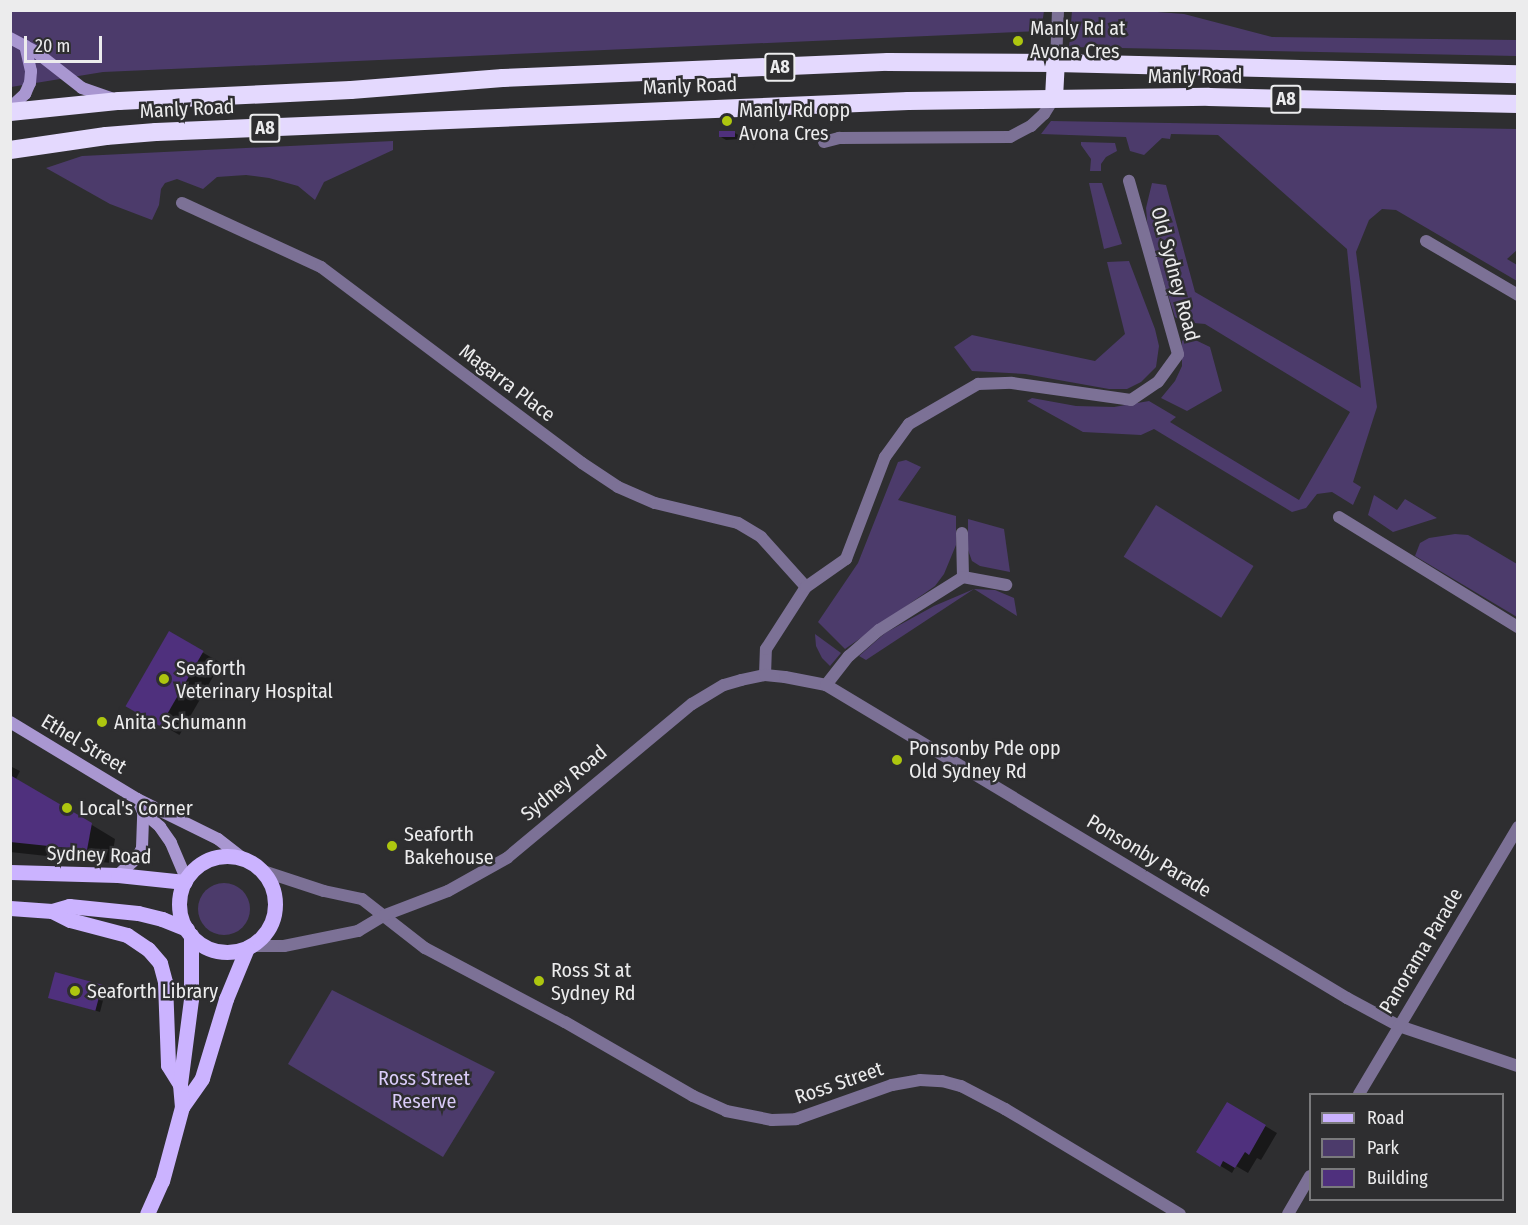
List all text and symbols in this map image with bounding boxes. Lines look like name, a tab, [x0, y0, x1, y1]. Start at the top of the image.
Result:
place label: Manly Rd at Avona Cres	[1030, 17, 1126, 64]
scale bar	[27, 24, 105, 62]
marker: Manly Rd at Avona Cres	[1011, 34, 1025, 48]
text: 20 m	[35, 35, 70, 57]
road number: A8	[764, 52, 796, 82]
street label: Manly Road	[1148, 64, 1242, 88]
street label: Manly Road	[642, 72, 738, 100]
road number: A8	[1270, 84, 1302, 114]
street label: Manly Road	[139, 95, 235, 123]
place label: Manly Rd opp Avona Cres	[739, 98, 850, 145]
road number: A8	[248, 113, 282, 143]
marker: Manly Rd opp Avona Cres	[720, 114, 734, 128]
street label: Old Sydney Road	[1146, 204, 1204, 344]
street label: Magarra Place	[454, 339, 560, 427]
place label: Seaforth Veterinary Hospital	[176, 656, 333, 703]
marker: Seaforth Veterinary Hospital	[157, 672, 171, 686]
street label: Ethel Street	[37, 709, 131, 779]
place label: Anita Schumann	[114, 710, 247, 734]
marker: Anita Schumann	[95, 715, 109, 729]
place label: Ponsonby Pde opp Old Sydney Rd	[909, 736, 1061, 783]
street label: Sydney Road	[516, 740, 612, 826]
marker: Ponsonby Pde opp Old Sydney Rd	[890, 753, 904, 767]
place label: Local's Corner	[79, 796, 193, 820]
marker: Local's Corner	[60, 801, 74, 815]
street label: Ponsonby Parade	[1083, 809, 1215, 903]
place label: Seaforth Bakehouse	[404, 822, 494, 869]
marker: Seaforth Bakehouse	[385, 839, 399, 853]
street label: Sydney Road	[46, 841, 152, 869]
street label: Panorama Parade	[1374, 884, 1468, 1018]
place label: Ross St at Sydney Rd	[551, 958, 636, 1005]
marker: Ross St at Sydney Rd	[532, 974, 546, 988]
place label: Seaforth Library	[87, 979, 218, 1003]
marker: Seaforth Library	[68, 984, 82, 998]
street label: Ross Street	[792, 1057, 886, 1109]
park label: Ross Street Reserve	[378, 1067, 470, 1114]
legend	[1309, 1093, 1504, 1201]
text: Road	[1367, 1107, 1404, 1129]
text: Park	[1367, 1137, 1399, 1159]
text: Building	[1367, 1167, 1428, 1189]

